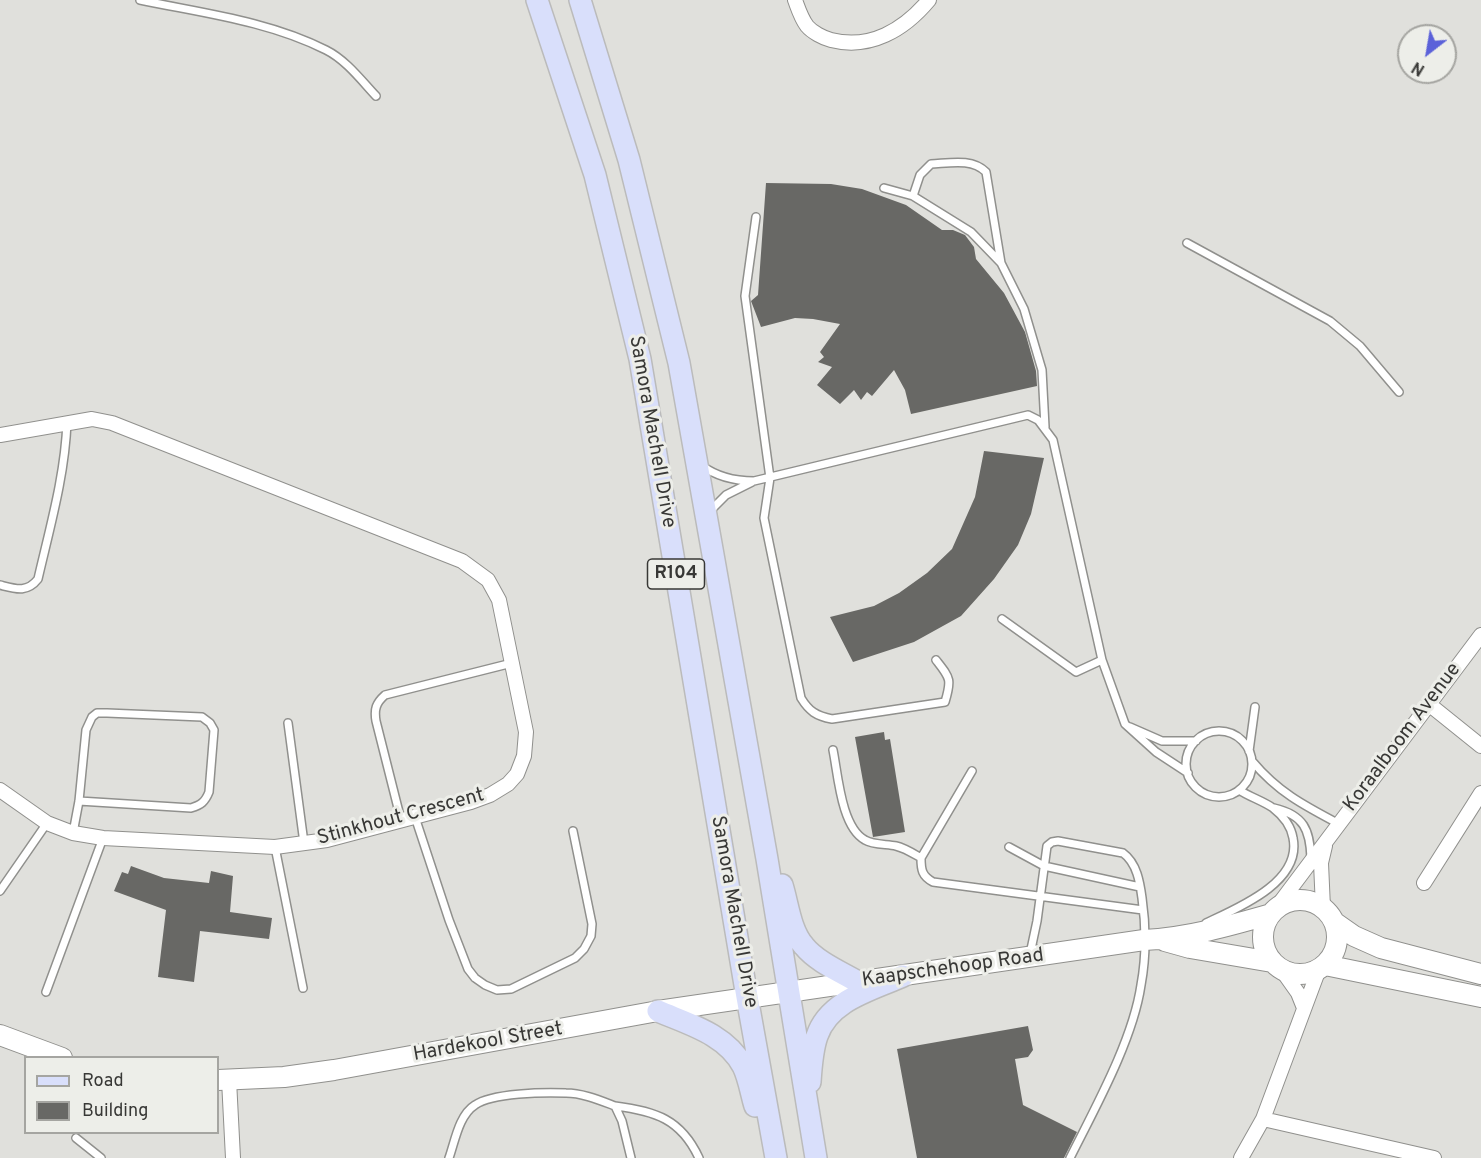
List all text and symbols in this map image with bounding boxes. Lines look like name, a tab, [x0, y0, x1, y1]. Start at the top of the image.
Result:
north arrow	[1397, 24, 1457, 84]
text: N	[1409, 56, 1429, 79]
street label: Samora Machell Drive	[622, 334, 680, 530]
road number: R104	[648, 559, 704, 589]
street label: Koraalboom Avenue	[1339, 659, 1467, 817]
street label: Stinkhout Crescent	[315, 784, 487, 852]
street label: Samora Machell Drive	[704, 814, 762, 1010]
street label: Kaapschehoop Road	[861, 944, 1045, 994]
street label: Hardekool Street	[412, 1018, 564, 1068]
legend	[24, 1056, 219, 1134]
text: Road	[82, 1070, 124, 1093]
text: Building	[82, 1100, 148, 1123]

